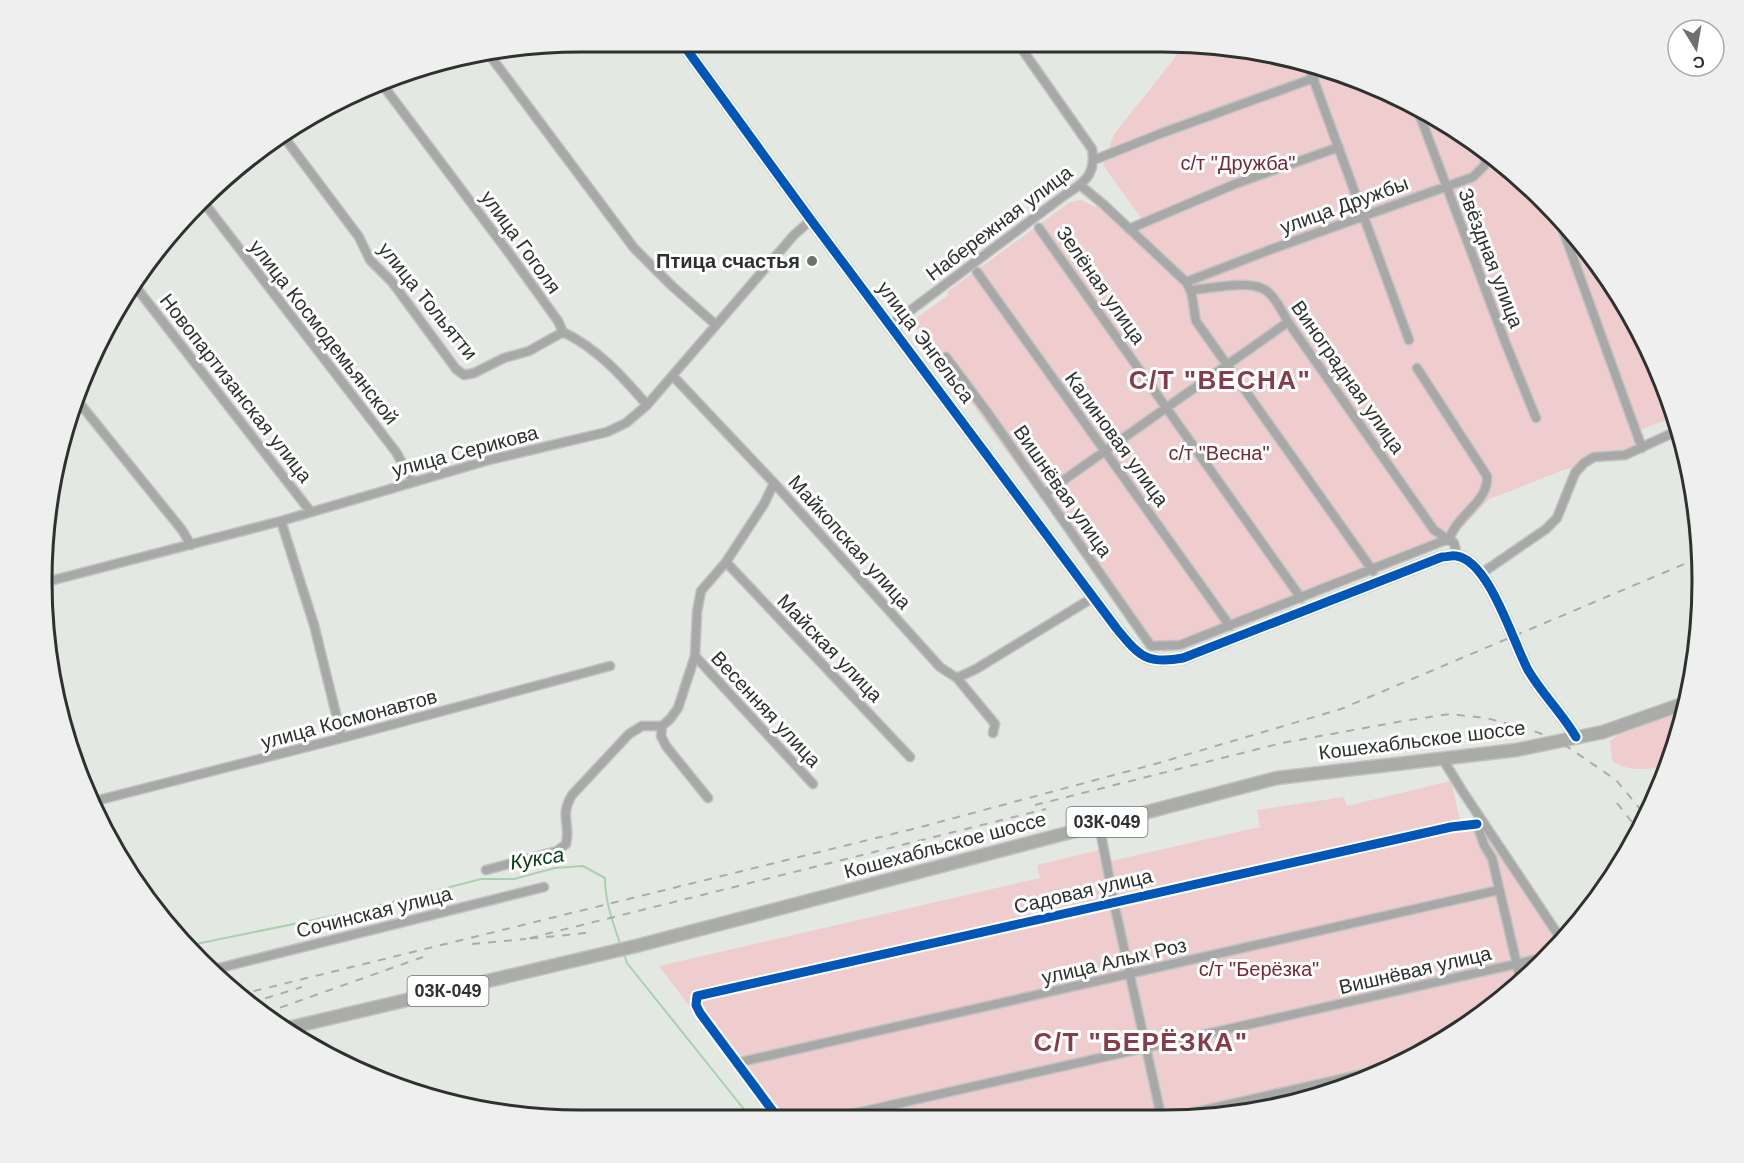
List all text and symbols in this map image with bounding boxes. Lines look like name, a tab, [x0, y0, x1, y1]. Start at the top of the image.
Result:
north arrow	[1666, 18, 1726, 78]
text: С	[1691, 53, 1706, 72]
park label: с/т "Дружба"	[1181, 152, 1295, 174]
street label: Набережная улица	[922, 160, 1077, 285]
street label: улица Дружбы	[1277, 172, 1411, 238]
street label: Звёздная улица	[1454, 185, 1528, 332]
street label: улица Гоголя	[476, 187, 566, 297]
street label: Зелёная улица	[1052, 222, 1150, 349]
street label: улица Космодемьянской	[245, 235, 403, 429]
street label: улица Тольятти	[374, 238, 482, 364]
place label: Птица счастья	[656, 250, 800, 272]
marker: Птица счастья	[805, 254, 819, 268]
street label: улица Энгельса	[873, 277, 979, 408]
street label: Новопартизанская улица	[156, 289, 317, 487]
street label: Виноградная улица	[1287, 296, 1410, 458]
district label: С/Т "ВЕСНА"	[1129, 365, 1311, 395]
street label: Калиновая улица	[1061, 368, 1174, 511]
street label: улица Серикова	[390, 421, 541, 481]
street label: Вишнёвая улица	[1009, 421, 1117, 562]
park label: с/т "Весна"	[1168, 442, 1270, 464]
street label: Майкопская улица	[784, 471, 916, 614]
street label: Майская улица	[773, 590, 887, 707]
street label: Весенняя улица	[707, 647, 826, 772]
street label: улица Космонавтов	[259, 685, 439, 753]
street label: Кошехабльское шоссе	[1317, 716, 1527, 764]
street label: Кошехабльское шоссе	[842, 807, 1048, 883]
road number: 03К-049	[1066, 807, 1148, 837]
water label: Кукса	[508, 842, 566, 874]
street label: Садовая улица	[1012, 864, 1155, 918]
street label: Сочинская улица	[294, 882, 455, 942]
street label: улица Алых Роз	[1039, 934, 1189, 988]
street label: Вишнёвая улица	[1337, 942, 1494, 998]
park label: с/т "Берёзка"	[1199, 958, 1319, 980]
road number: 03К-049	[408, 976, 488, 1006]
district label: С/Т "БЕРЁЗКА"	[1034, 1027, 1248, 1057]

